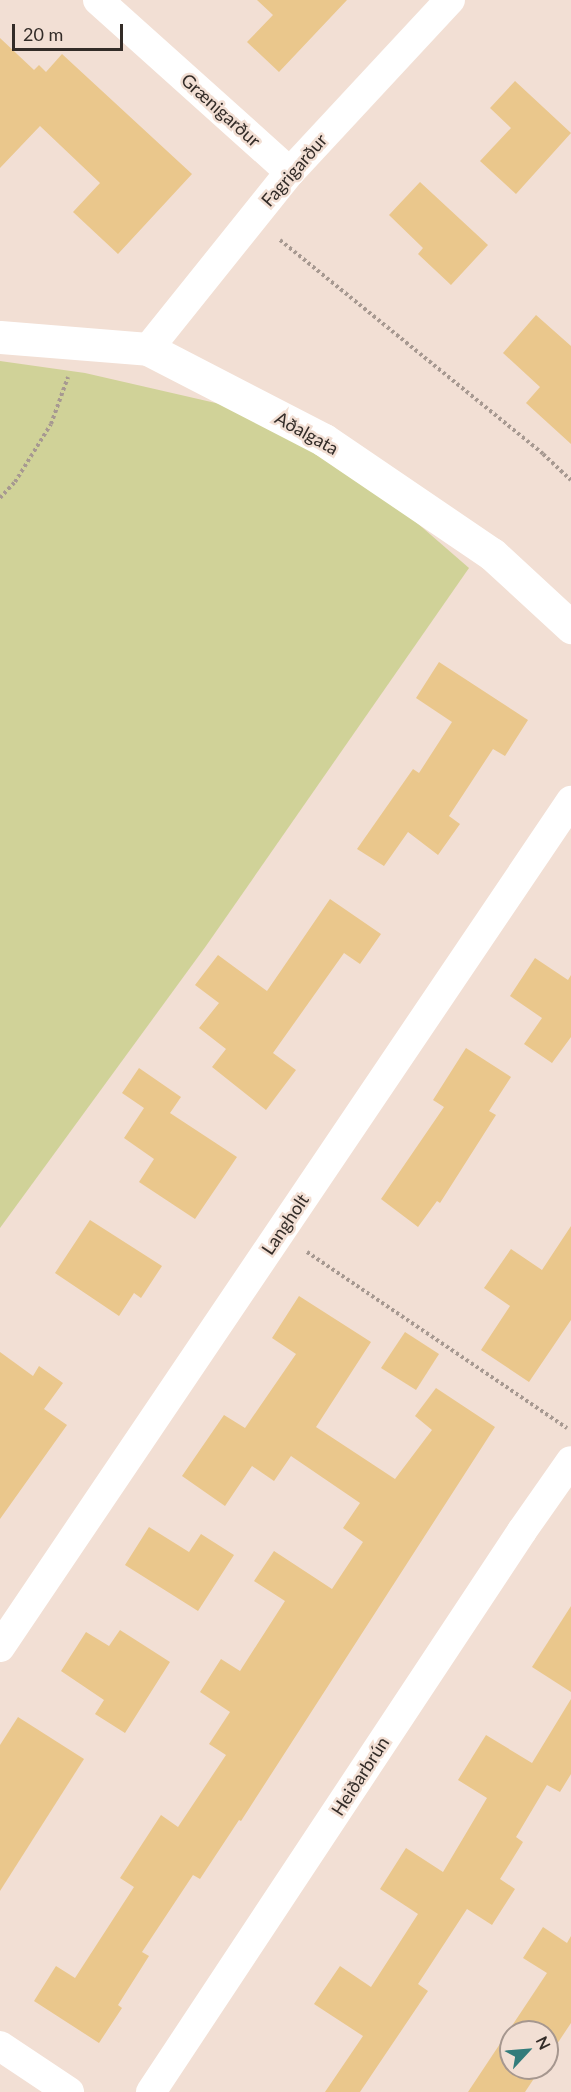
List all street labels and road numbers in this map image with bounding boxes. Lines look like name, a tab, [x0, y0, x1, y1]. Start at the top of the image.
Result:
street label: Grænigarður	[177, 69, 265, 151]
street label: Fagrigarður	[257, 129, 331, 211]
street label: Aðalgata	[272, 407, 342, 459]
street label: Langholt	[257, 1190, 313, 1258]
street label: Heiðarbrún	[327, 1733, 393, 1819]

